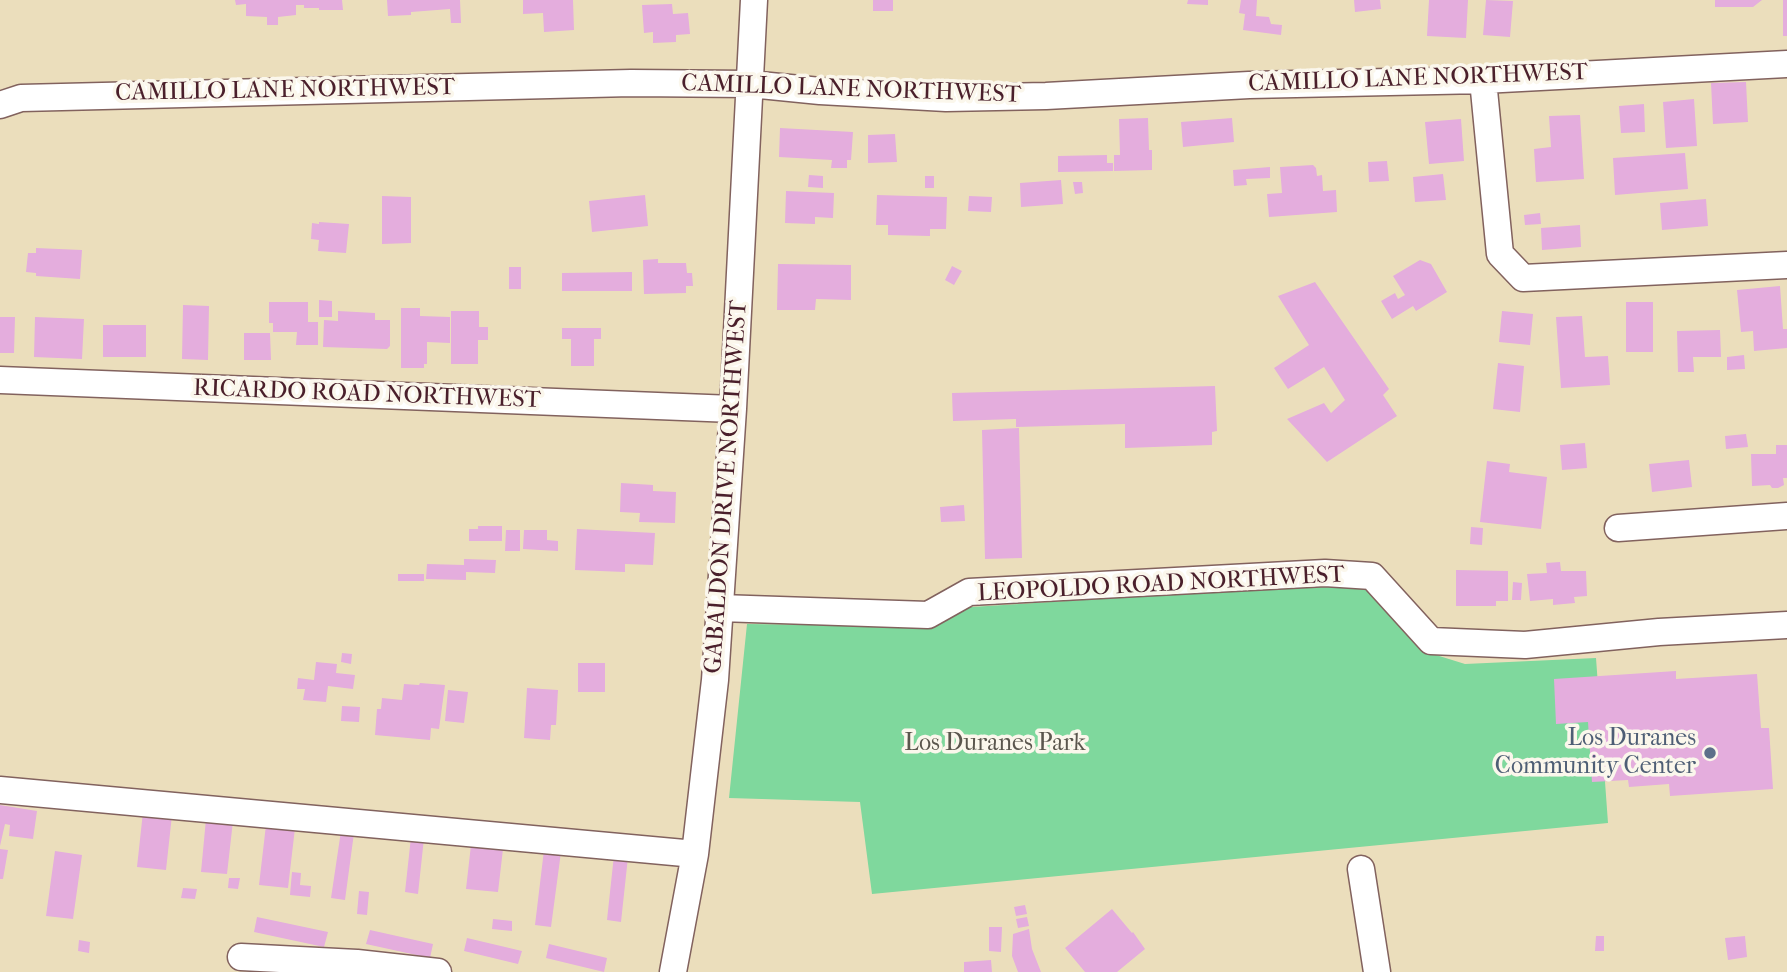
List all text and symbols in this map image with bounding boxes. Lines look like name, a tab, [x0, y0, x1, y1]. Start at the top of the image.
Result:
street label: CAMILLO LANE NORTHWEST	[1248, 59, 1588, 99]
street label: CAMILLO LANE NORTHWEST	[681, 70, 1021, 110]
street label: CAMILLO LANE NORTHWEST	[115, 74, 455, 108]
street label: GABALDON DRIVE NORTHWEST	[700, 299, 754, 675]
street label: RICARDO ROAD NORTHWEST	[193, 375, 541, 415]
street label: LEOPOLDO ROAD NORTHWEST	[977, 561, 1345, 609]
place label: Los Duranes Community Center	[1495, 725, 1696, 781]
park label: Los Duranes Park	[904, 730, 1086, 758]
marker: Los Duranes Community Center	[1702, 745, 1718, 761]

